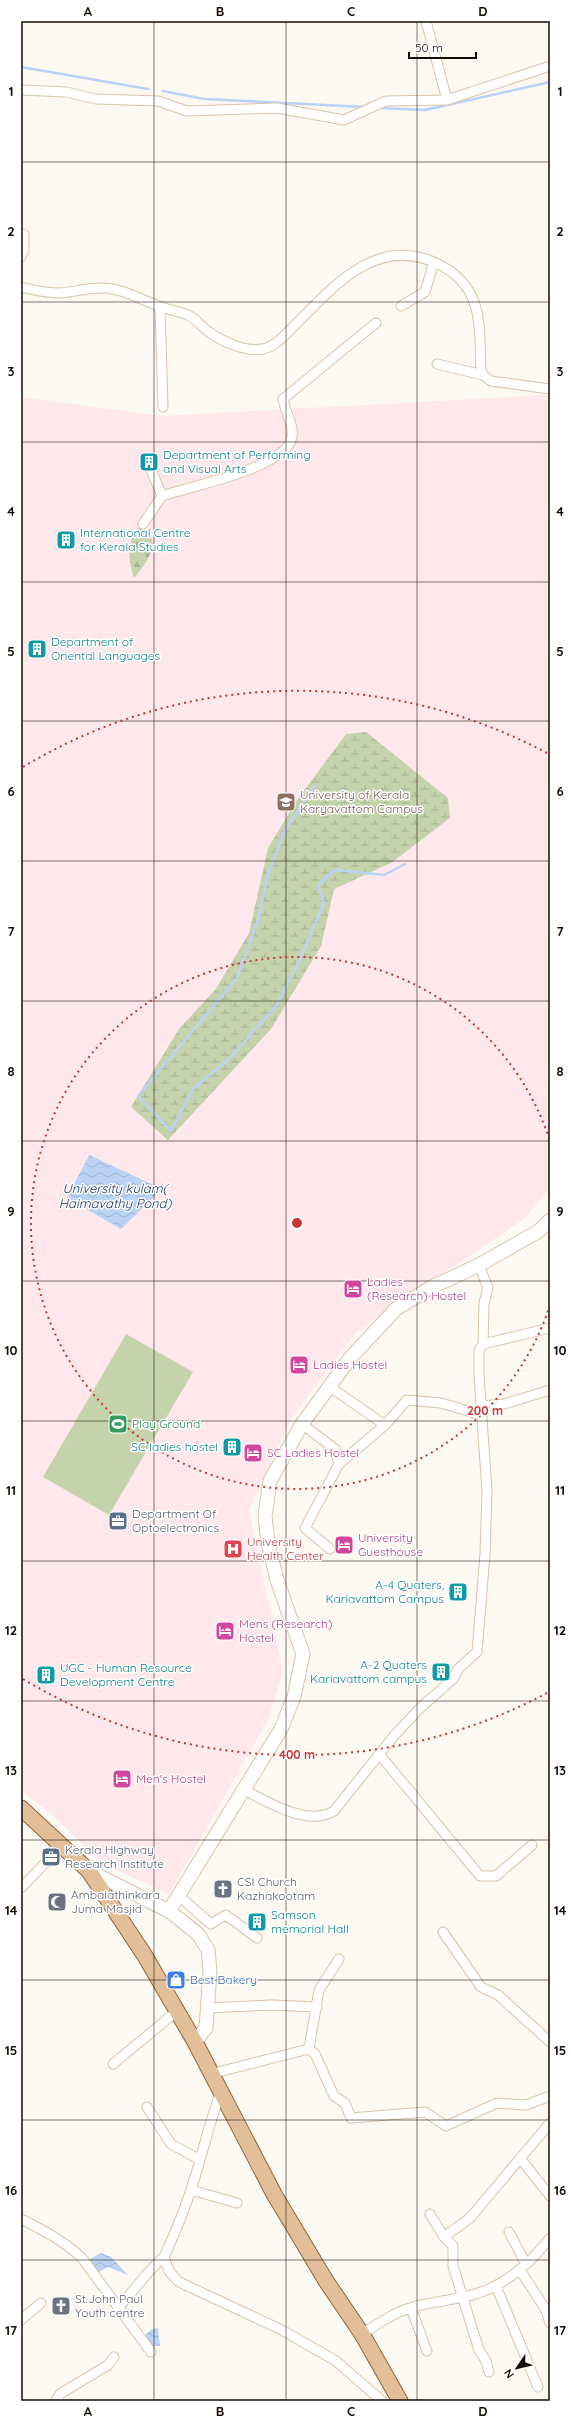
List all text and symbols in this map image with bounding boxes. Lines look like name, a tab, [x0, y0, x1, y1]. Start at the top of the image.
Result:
text: A	[84, 3, 93, 19]
text: B	[216, 3, 224, 19]
text: C	[347, 3, 355, 19]
text: D	[478, 3, 488, 19]
scale bar	[409, 34, 476, 60]
text: 50 m	[415, 40, 443, 55]
text: 1	[8, 83, 14, 99]
text: 1	[557, 83, 563, 99]
text: 2	[7, 223, 15, 239]
text: 2	[556, 223, 564, 239]
text: 3	[8, 363, 15, 379]
text: 3	[557, 363, 564, 379]
place label: Department of Performing and Visual Arts	[163, 447, 311, 476]
building icon: Department of Performing and Visual Arts	[138, 451, 160, 473]
text: 4	[7, 503, 15, 519]
text: 4	[556, 503, 564, 519]
place label: International Centre for Kerala Studies	[80, 525, 191, 554]
building icon: International Centre for Kerala Studies	[55, 529, 77, 551]
place label: Department of Oriental Languages	[51, 634, 161, 663]
building icon: Department of Oriental Languages	[26, 638, 48, 660]
text: 5	[7, 643, 15, 659]
text: 5	[556, 643, 564, 659]
text: 6	[7, 783, 15, 799]
text: 6	[556, 783, 564, 799]
place label: University of Kerala Karyavattom Campus	[300, 787, 423, 816]
school or university icon: University of Kerala Karyavattom Campus	[275, 791, 297, 813]
text: 7	[7, 923, 15, 939]
text: 7	[556, 923, 564, 939]
text: 8	[7, 1063, 15, 1079]
text: 8	[556, 1063, 564, 1079]
water label: University kulam( Haimavathy Pond)	[59, 1180, 172, 1211]
text: 9	[7, 1203, 15, 1219]
text: 9	[556, 1203, 564, 1219]
centre of rings	[290, 1216, 304, 1230]
place label: Ladies (Research) Hostel	[367, 1274, 466, 1303]
hotel icon: Ladies (Research) Hostel	[342, 1278, 364, 1300]
text: 10	[4, 1342, 18, 1358]
text: 10	[553, 1342, 567, 1358]
hotel icon: Ladies Hostel	[288, 1354, 310, 1376]
place label: Ladies Hostel	[313, 1357, 387, 1372]
text: 200 m	[467, 1403, 503, 1418]
sports icon: Play Ground	[107, 1413, 129, 1435]
place label: Play Ground	[132, 1416, 200, 1431]
building icon: SC ladies hostel	[221, 1436, 243, 1458]
place label: SC ladies hostel	[131, 1439, 218, 1454]
hotel icon: SC Ladies Hostel	[242, 1442, 264, 1464]
place label: SC Ladies Hostel	[267, 1445, 359, 1460]
text: 11	[6, 1482, 16, 1498]
text: 11	[555, 1482, 565, 1498]
place label: Department Of Optoelectronics	[132, 1506, 220, 1535]
office icon: Department Of Optoelectronics	[107, 1510, 129, 1532]
place label: University Guesthouse	[358, 1530, 423, 1559]
place label: University Health Center	[247, 1534, 324, 1563]
hotel icon: University Guesthouse	[333, 1534, 355, 1556]
hospital icon: University Health Center	[222, 1538, 244, 1560]
place label: A-4 Quaters, Kariavattom Campus	[325, 1577, 444, 1606]
building icon: A-4 Quaters, Kariavattom Campus	[447, 1581, 469, 1603]
place label: Mens (Research) Hostel	[239, 1616, 332, 1645]
hotel icon: Mens (Research) Hostel	[214, 1620, 236, 1642]
text: 12	[5, 1622, 17, 1638]
text: 12	[554, 1622, 566, 1638]
place label: A-2 Quaters Kariavattom campus	[310, 1657, 427, 1686]
place label: UGC - Human Resource Development Centre	[60, 1660, 192, 1689]
building icon: A-2 Quaters Kariavattom campus	[430, 1661, 452, 1683]
building icon: UGC - Human Resource Development Centre	[35, 1664, 57, 1686]
text: 400 m	[279, 1747, 315, 1762]
text: 13	[5, 1762, 17, 1778]
text: 13	[554, 1762, 566, 1778]
hotel icon: Men's Hostel	[111, 1768, 133, 1790]
place label: Men's Hostel	[136, 1771, 206, 1786]
place label: Kerala HIghway Research Institute	[65, 1842, 164, 1871]
office icon: Kerala HIghway Research Institute	[40, 1846, 62, 1868]
place label: CSI Church Kazhakootam	[237, 1874, 315, 1903]
church icon: CSI Church Kazhakootam	[212, 1878, 234, 1900]
place label: Ambalathinkara Juma Masjid	[71, 1887, 160, 1916]
mosque icon: Ambalathinkara Juma Masjid	[46, 1891, 68, 1913]
text: 14	[5, 1902, 18, 1918]
text: 14	[554, 1902, 567, 1918]
place label: Samson memorial Hall	[271, 1907, 349, 1936]
building icon: Samson memorial Hall	[246, 1911, 268, 1933]
shop icon: Best Bakery	[165, 1969, 187, 1991]
place label: Best Bakery	[190, 1972, 257, 1987]
text: 15	[5, 2042, 17, 2058]
text: 15	[554, 2042, 566, 2058]
text: 16	[5, 2182, 17, 2198]
text: 16	[554, 2182, 566, 2198]
place label: St.John Paul Youth centre	[75, 2291, 145, 2320]
church icon: St.John Paul Youth centre	[50, 2295, 72, 2317]
text: 17	[5, 2322, 17, 2338]
text: 17	[554, 2322, 566, 2338]
north arrow	[497, 2348, 537, 2388]
text: N	[501, 2366, 517, 2381]
text: A	[84, 2403, 93, 2419]
text: B	[216, 2403, 224, 2419]
text: C	[347, 2403, 355, 2419]
text: D	[478, 2403, 488, 2419]

